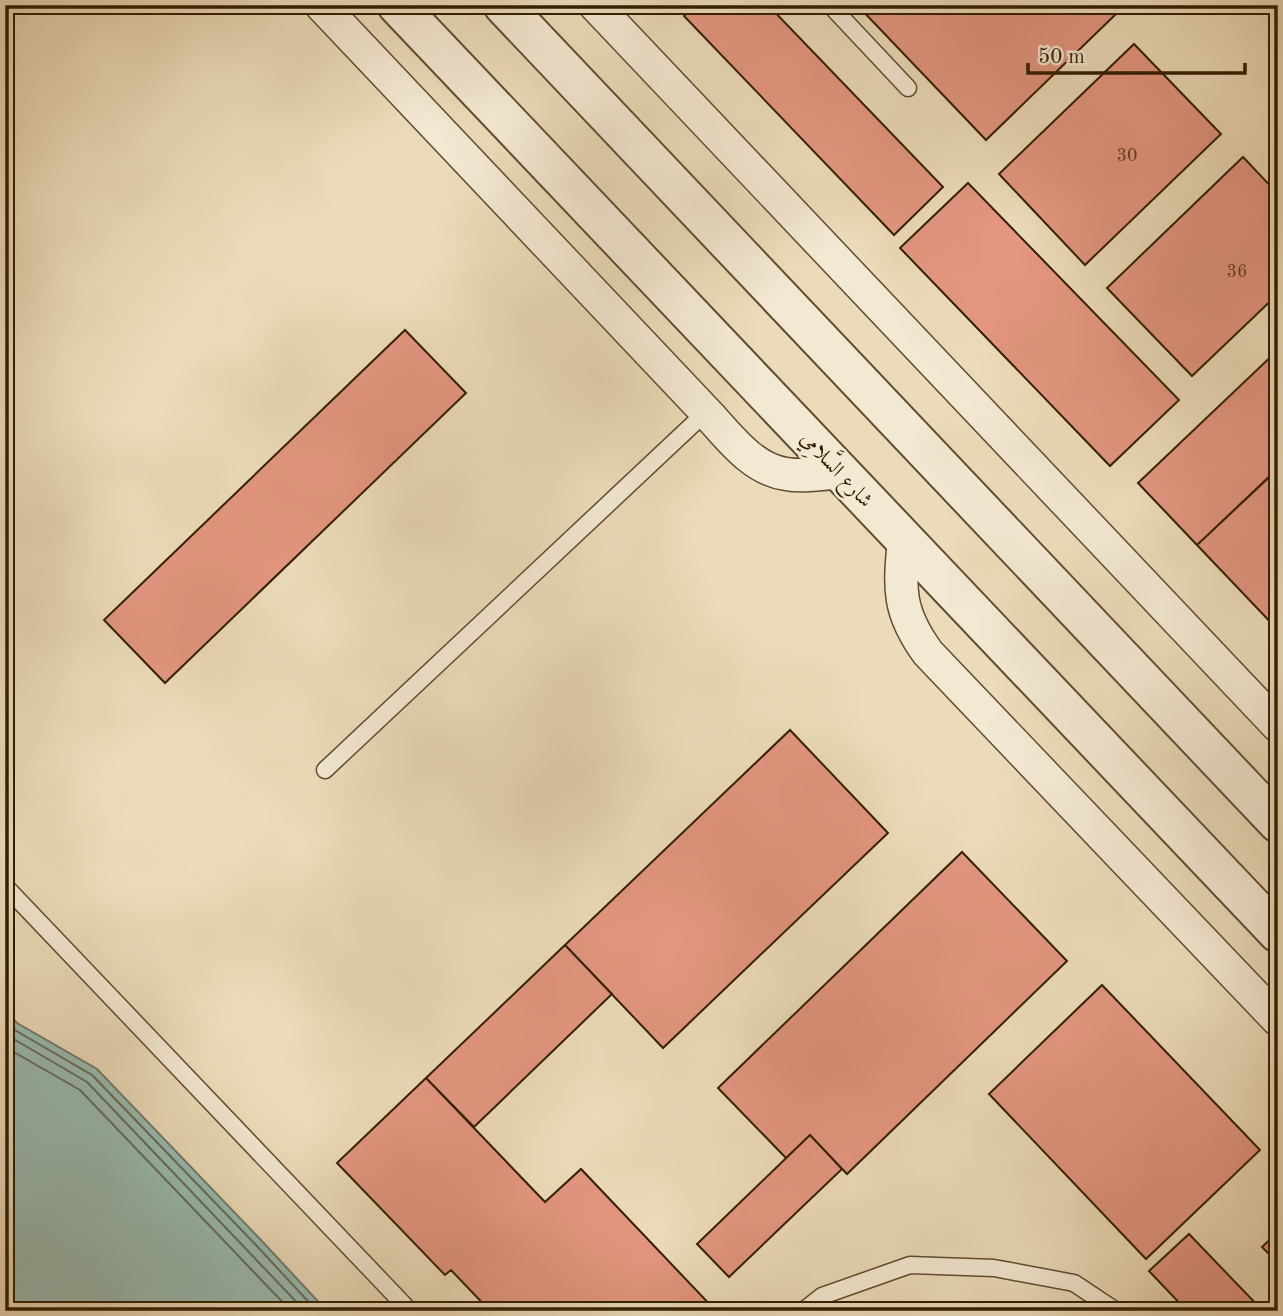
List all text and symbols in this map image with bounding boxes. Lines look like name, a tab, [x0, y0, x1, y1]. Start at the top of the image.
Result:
scale bar	[1028, 32, 1244, 76]
text: 50 m	[1038, 47, 1085, 68]
house number: 30	[1117, 147, 1137, 165]
house number: 36	[1227, 263, 1247, 281]
street label: شارع السَّلامِي	[791, 422, 883, 516]

